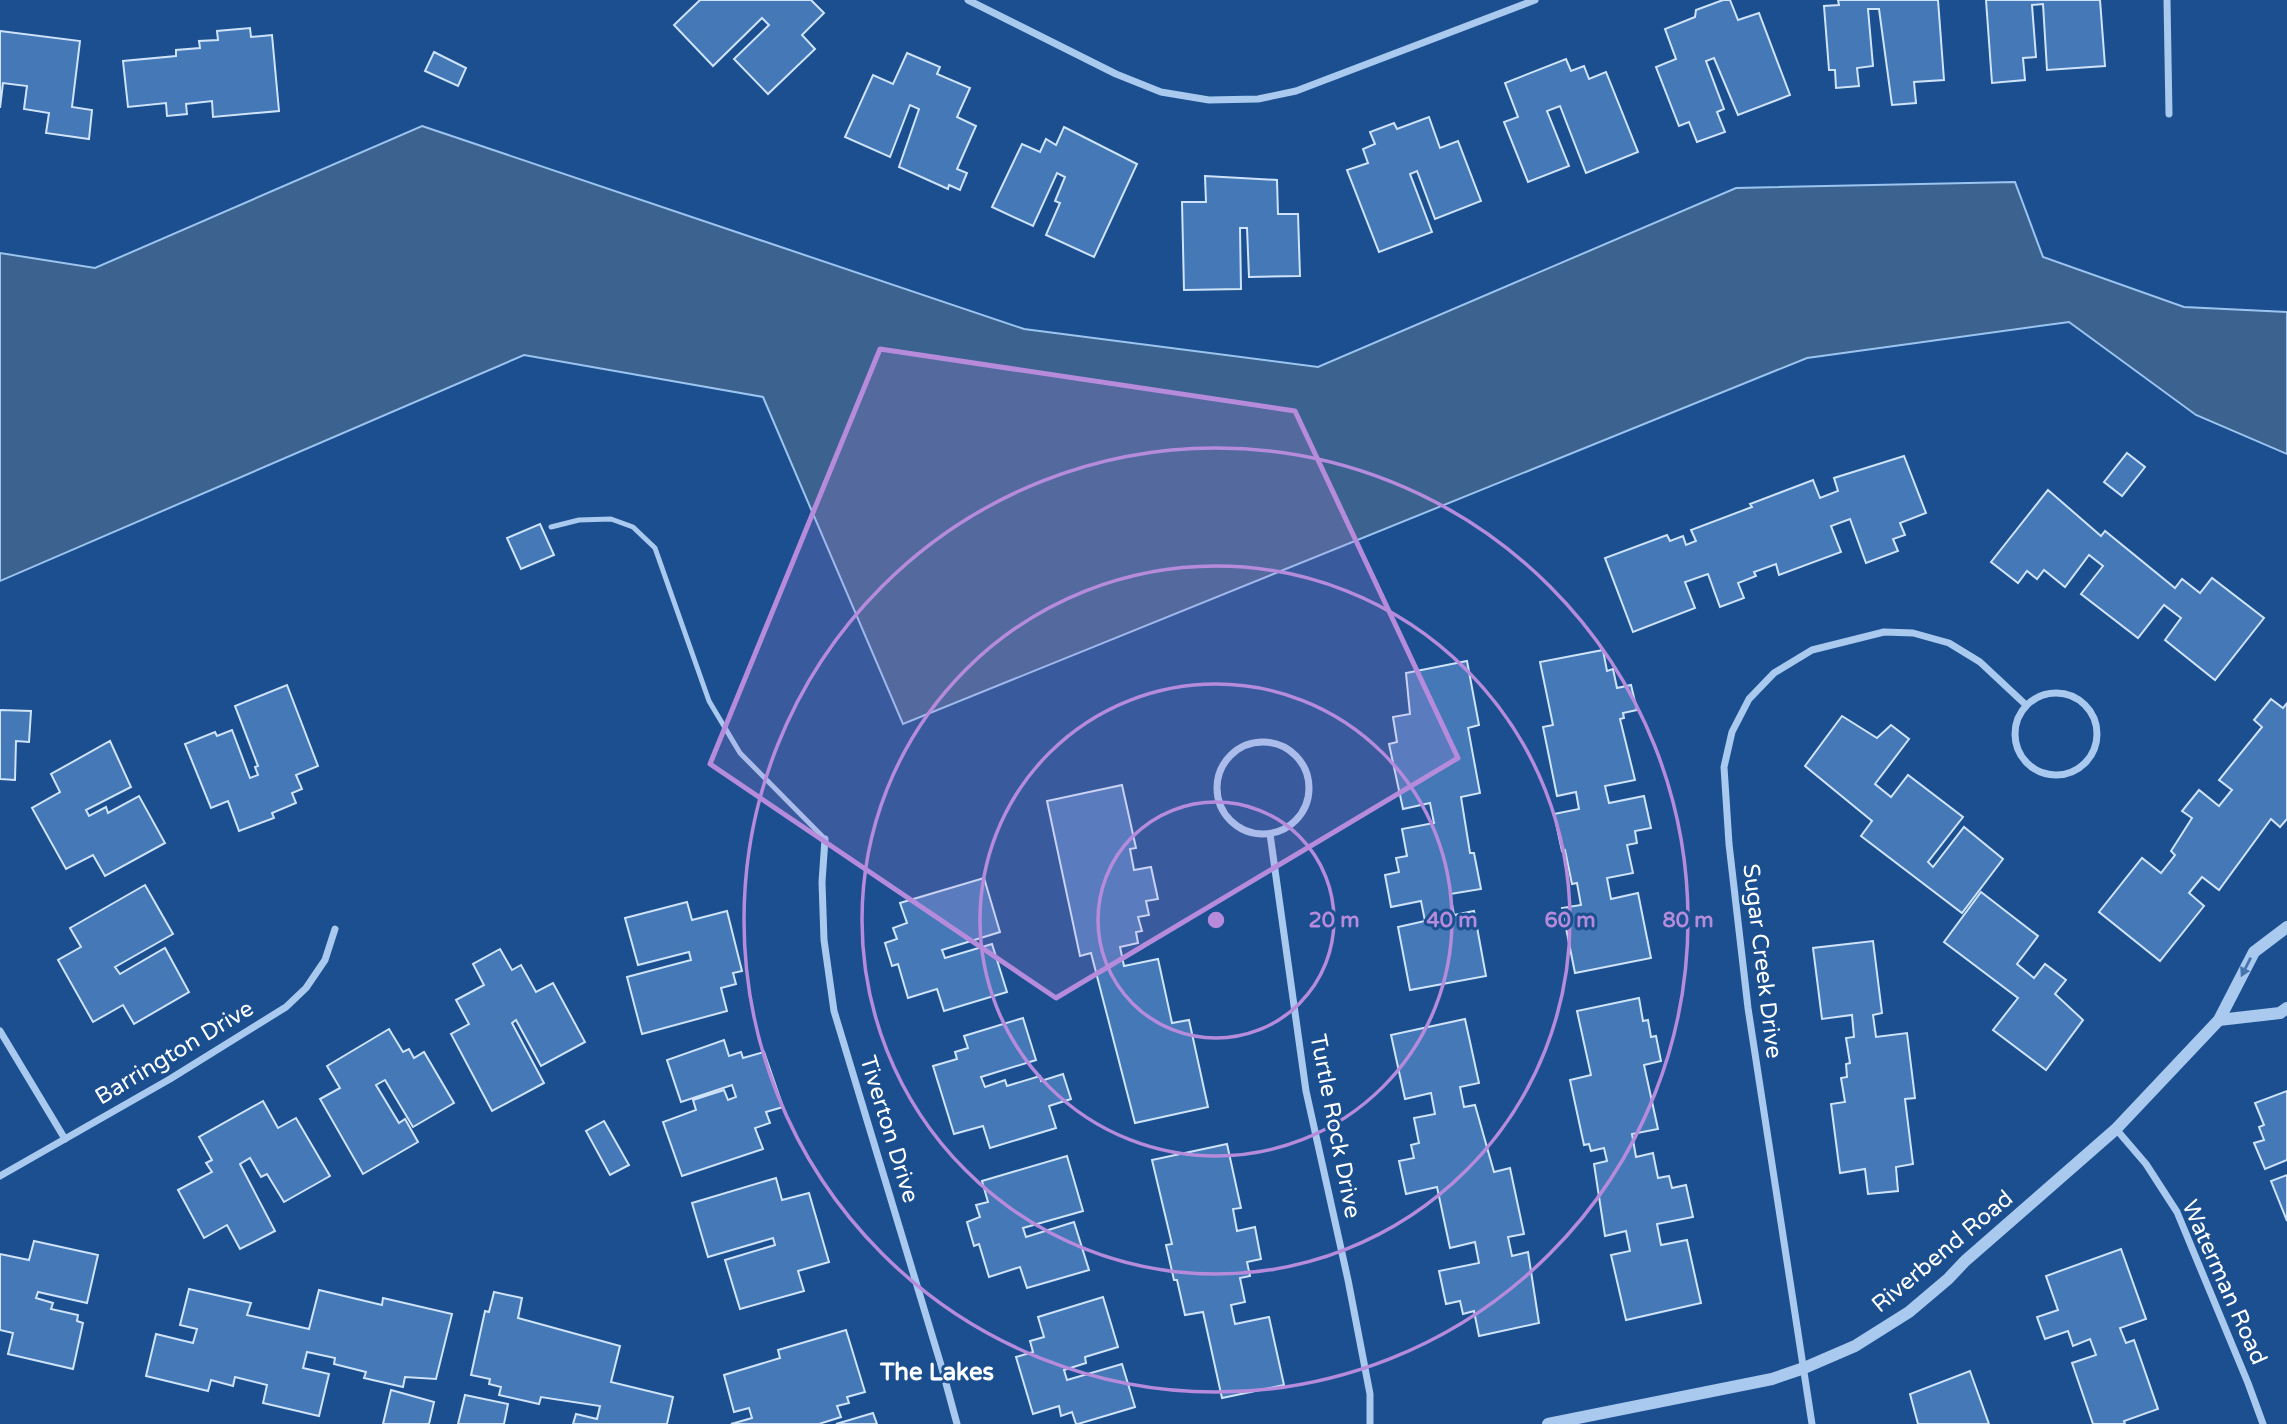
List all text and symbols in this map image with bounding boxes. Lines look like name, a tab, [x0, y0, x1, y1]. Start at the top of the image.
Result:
street label: Sugar Creek Drive	[1736, 862, 1788, 1060]
centre of rings	[1204, 908, 1228, 932]
text: 20 m	[1308, 908, 1360, 933]
text: 40 m	[1426, 908, 1478, 933]
text: 60 m	[1544, 908, 1596, 933]
text: 80 m	[1662, 908, 1714, 933]
one-way arrow	[2241, 957, 2252, 977]
street label: Barrington Drive	[90, 995, 259, 1111]
street label: Turtle Rock Drive	[1303, 1032, 1367, 1221]
street label: Tiverton Drive	[853, 1052, 925, 1206]
street label: Riverbend Road	[1866, 1185, 2019, 1319]
street label: Waterman Road	[2175, 1196, 2273, 1369]
district label: The Lakes	[879, 1358, 994, 1387]

